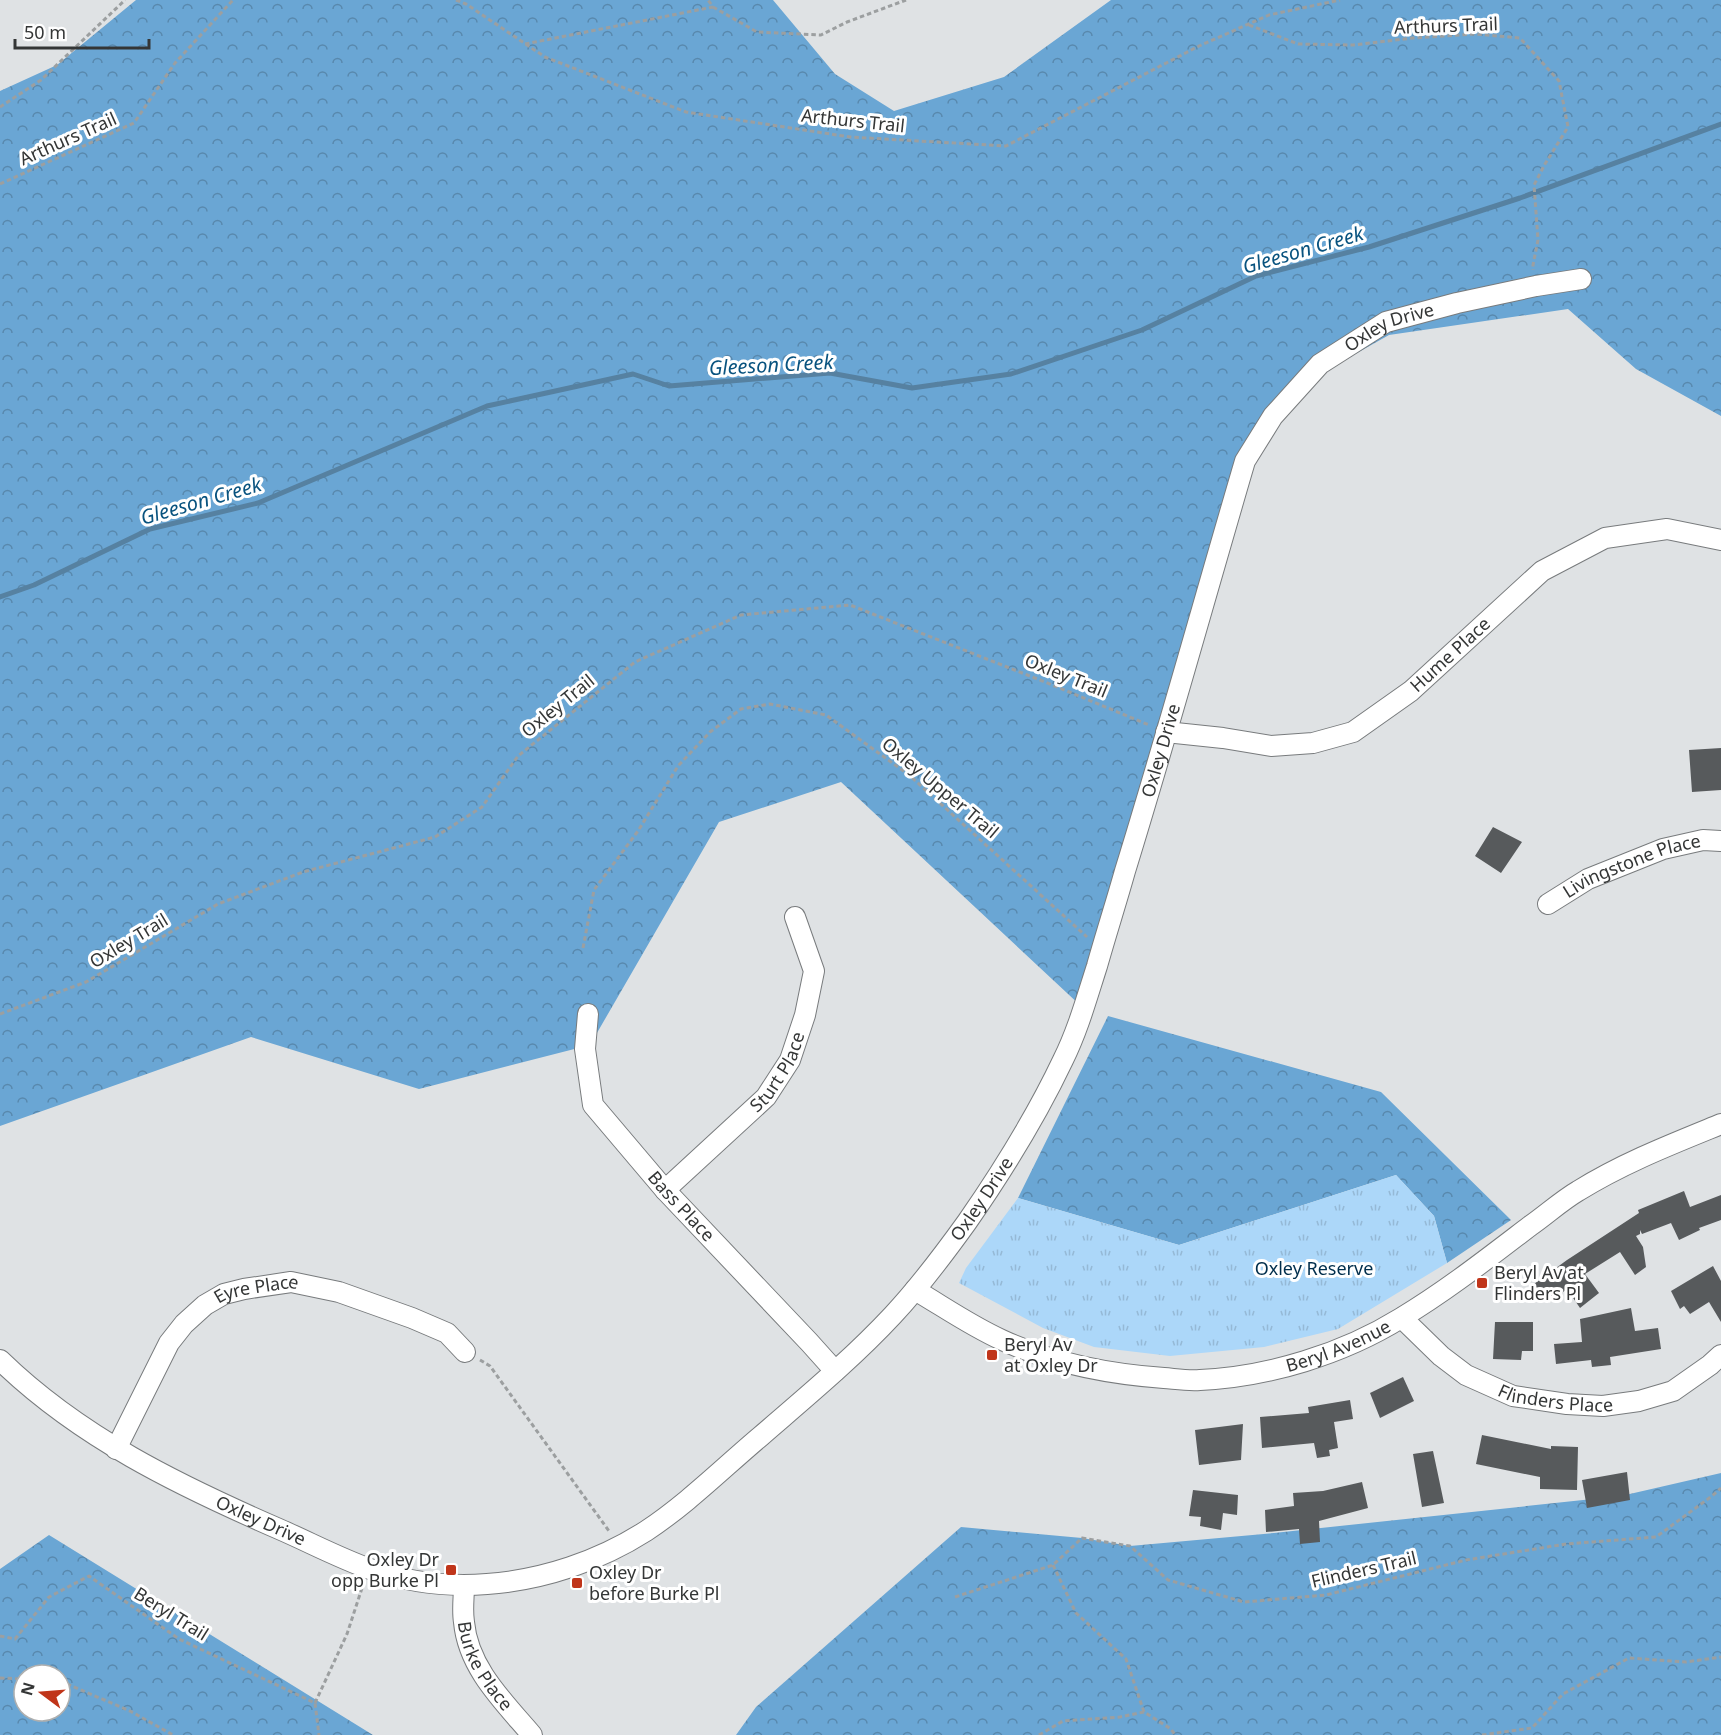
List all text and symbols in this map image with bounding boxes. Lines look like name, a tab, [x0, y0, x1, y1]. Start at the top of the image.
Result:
street label: Arthurs Trail	[1394, 11, 1498, 39]
scale bar	[15, 12, 148, 50]
text: 50 m	[24, 20, 66, 44]
street label: Arthurs Trail	[800, 103, 906, 137]
street label: Arthurs Trail	[15, 106, 120, 170]
water label: Gleeson Creek	[1239, 219, 1367, 280]
street label: Oxley Drive	[1339, 297, 1436, 357]
water label: Gleeson Creek	[708, 348, 835, 381]
water label: Gleeson Creek	[137, 470, 265, 531]
street label: Hume Place	[1405, 611, 1495, 697]
street label: Oxley Trail	[1021, 648, 1111, 703]
street label: Oxley Trail	[516, 668, 599, 742]
street label: Oxley Drive	[1135, 701, 1185, 800]
street label: Oxley Upper Trail	[877, 731, 1004, 843]
street label: Livingstone Place	[1558, 828, 1703, 903]
street label: Oxley Trail	[85, 907, 172, 973]
street label: Sturt Place	[744, 1028, 810, 1117]
street label: Oxley Drive	[944, 1152, 1018, 1245]
street label: Bass Place	[643, 1165, 721, 1246]
park label: Oxley Reserve	[1255, 1256, 1373, 1280]
place label: Beryl Av at Flinders Pl	[1494, 1260, 1584, 1305]
street label: Eyre Place	[209, 1269, 301, 1308]
marker: Beryl Av at Flinders Pl	[1475, 1276, 1489, 1290]
street label: Beryl Avenue	[1283, 1314, 1395, 1377]
place label: Beryl Av at Oxley Dr	[1004, 1332, 1098, 1377]
marker: Beryl Av at Oxley Dr	[985, 1348, 999, 1362]
street label: Flinders Place	[1494, 1378, 1615, 1417]
street label: Oxley Drive	[212, 1489, 310, 1551]
street label: Flinders Trail	[1309, 1545, 1419, 1593]
place label: Oxley Dr opp Burke Pl	[331, 1547, 440, 1592]
place label: Oxley Dr before Burke Pl	[589, 1560, 719, 1605]
marker: Oxley Dr opp Burke Pl	[444, 1563, 458, 1577]
marker: Oxley Dr before Burke Pl	[570, 1576, 584, 1590]
street label: Beryl Trail	[130, 1581, 213, 1645]
street label: Burke Place	[453, 1620, 518, 1715]
north arrow	[12, 1663, 72, 1723]
text: N	[15, 1680, 40, 1698]

